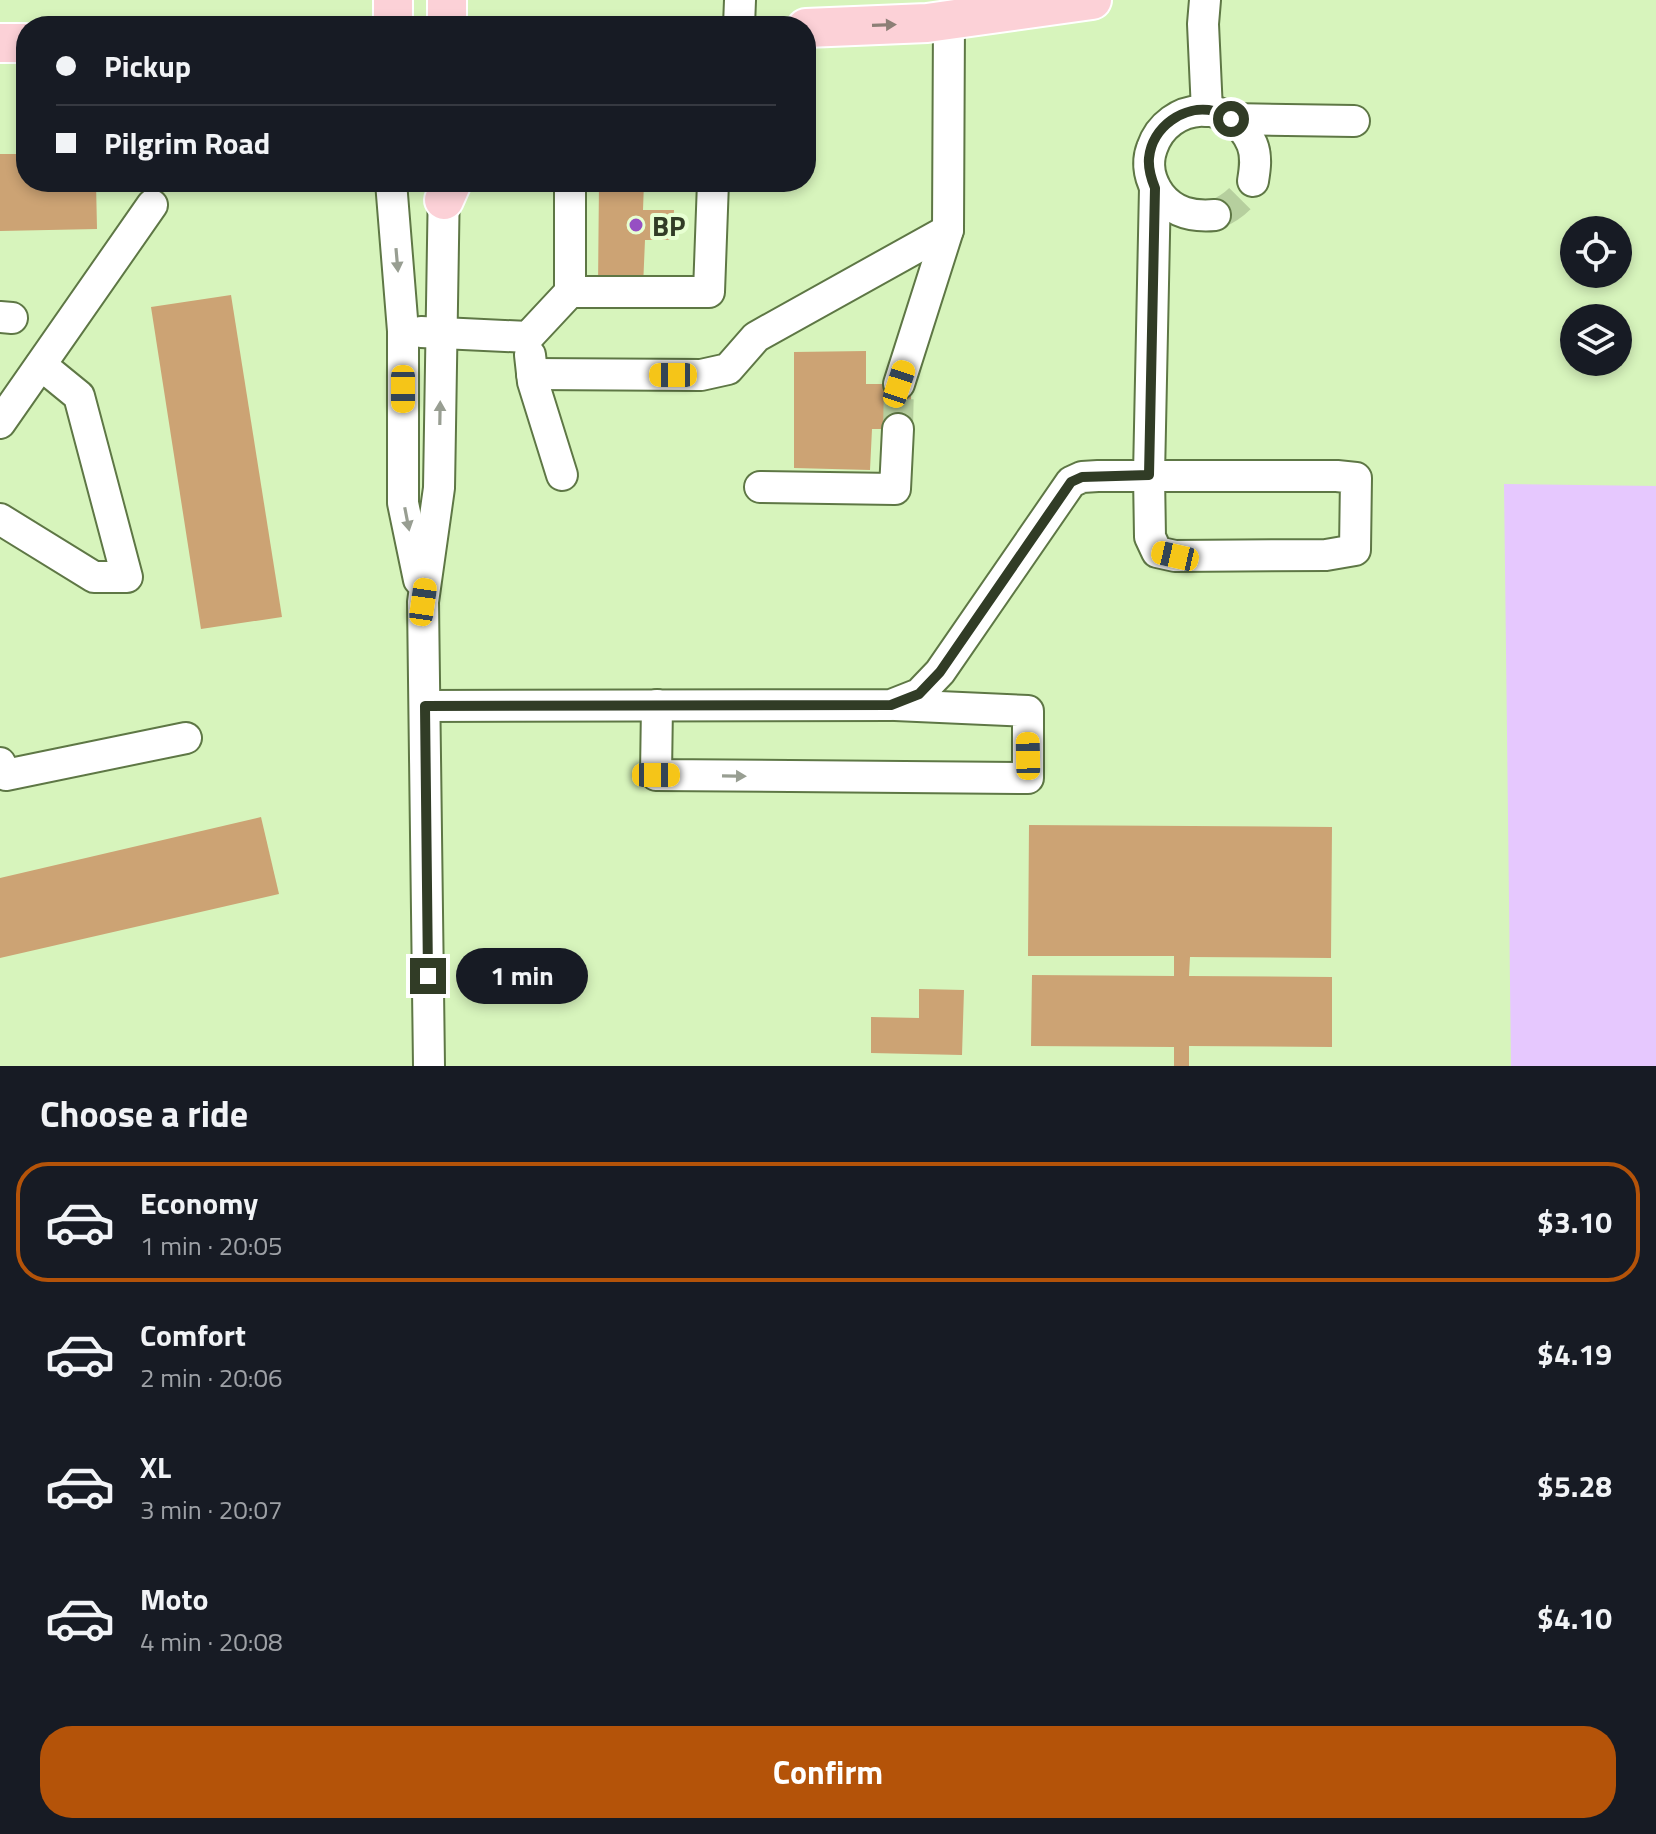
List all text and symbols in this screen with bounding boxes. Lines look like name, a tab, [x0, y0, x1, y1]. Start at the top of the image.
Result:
one-way arrow	[872, 18, 897, 31]
text: Pickup	[104, 43, 191, 89]
route start	[1213, 101, 1249, 137]
text: Pilgrim Road	[104, 120, 270, 166]
place label: BP	[652, 204, 686, 247]
marker: BP	[627, 216, 645, 234]
map controls	[1560, 216, 1632, 376]
button: locate	[1560, 216, 1632, 288]
one-way arrow	[391, 248, 404, 273]
button: layers	[1560, 304, 1632, 376]
car	[880, 357, 918, 411]
car	[649, 363, 697, 387]
car	[391, 365, 415, 413]
one-way arrow	[434, 400, 446, 425]
one-way arrow	[401, 507, 413, 532]
car	[1149, 539, 1201, 573]
car	[408, 577, 438, 627]
car	[1016, 732, 1040, 780]
car	[632, 763, 680, 787]
one-way arrow	[722, 770, 747, 782]
callout: 1 min	[456, 948, 588, 1004]
text: 1 min	[490, 956, 554, 995]
route end	[410, 958, 446, 994]
text: Choose a ride	[40, 1086, 248, 1141]
text: Economy	[140, 1180, 258, 1226]
icon: car	[44, 1186, 116, 1258]
text: $3.10	[1537, 1199, 1612, 1245]
text: 1 min · 20:05	[140, 1226, 283, 1265]
text: Comfort	[140, 1312, 246, 1358]
icon: car	[44, 1318, 116, 1390]
text: $4.19	[1537, 1331, 1612, 1377]
text: 2 min · 20:06	[140, 1358, 283, 1397]
text: XL	[140, 1444, 171, 1490]
icon: car	[44, 1450, 116, 1522]
text: $5.28	[1537, 1463, 1612, 1509]
text: 3 min · 20:07	[140, 1490, 283, 1529]
text: Moto	[140, 1576, 208, 1622]
icon: car	[44, 1582, 116, 1654]
text: $4.10	[1537, 1595, 1612, 1641]
text: 4 min · 20:08	[140, 1622, 283, 1661]
button: Confirm	[40, 1726, 1616, 1818]

